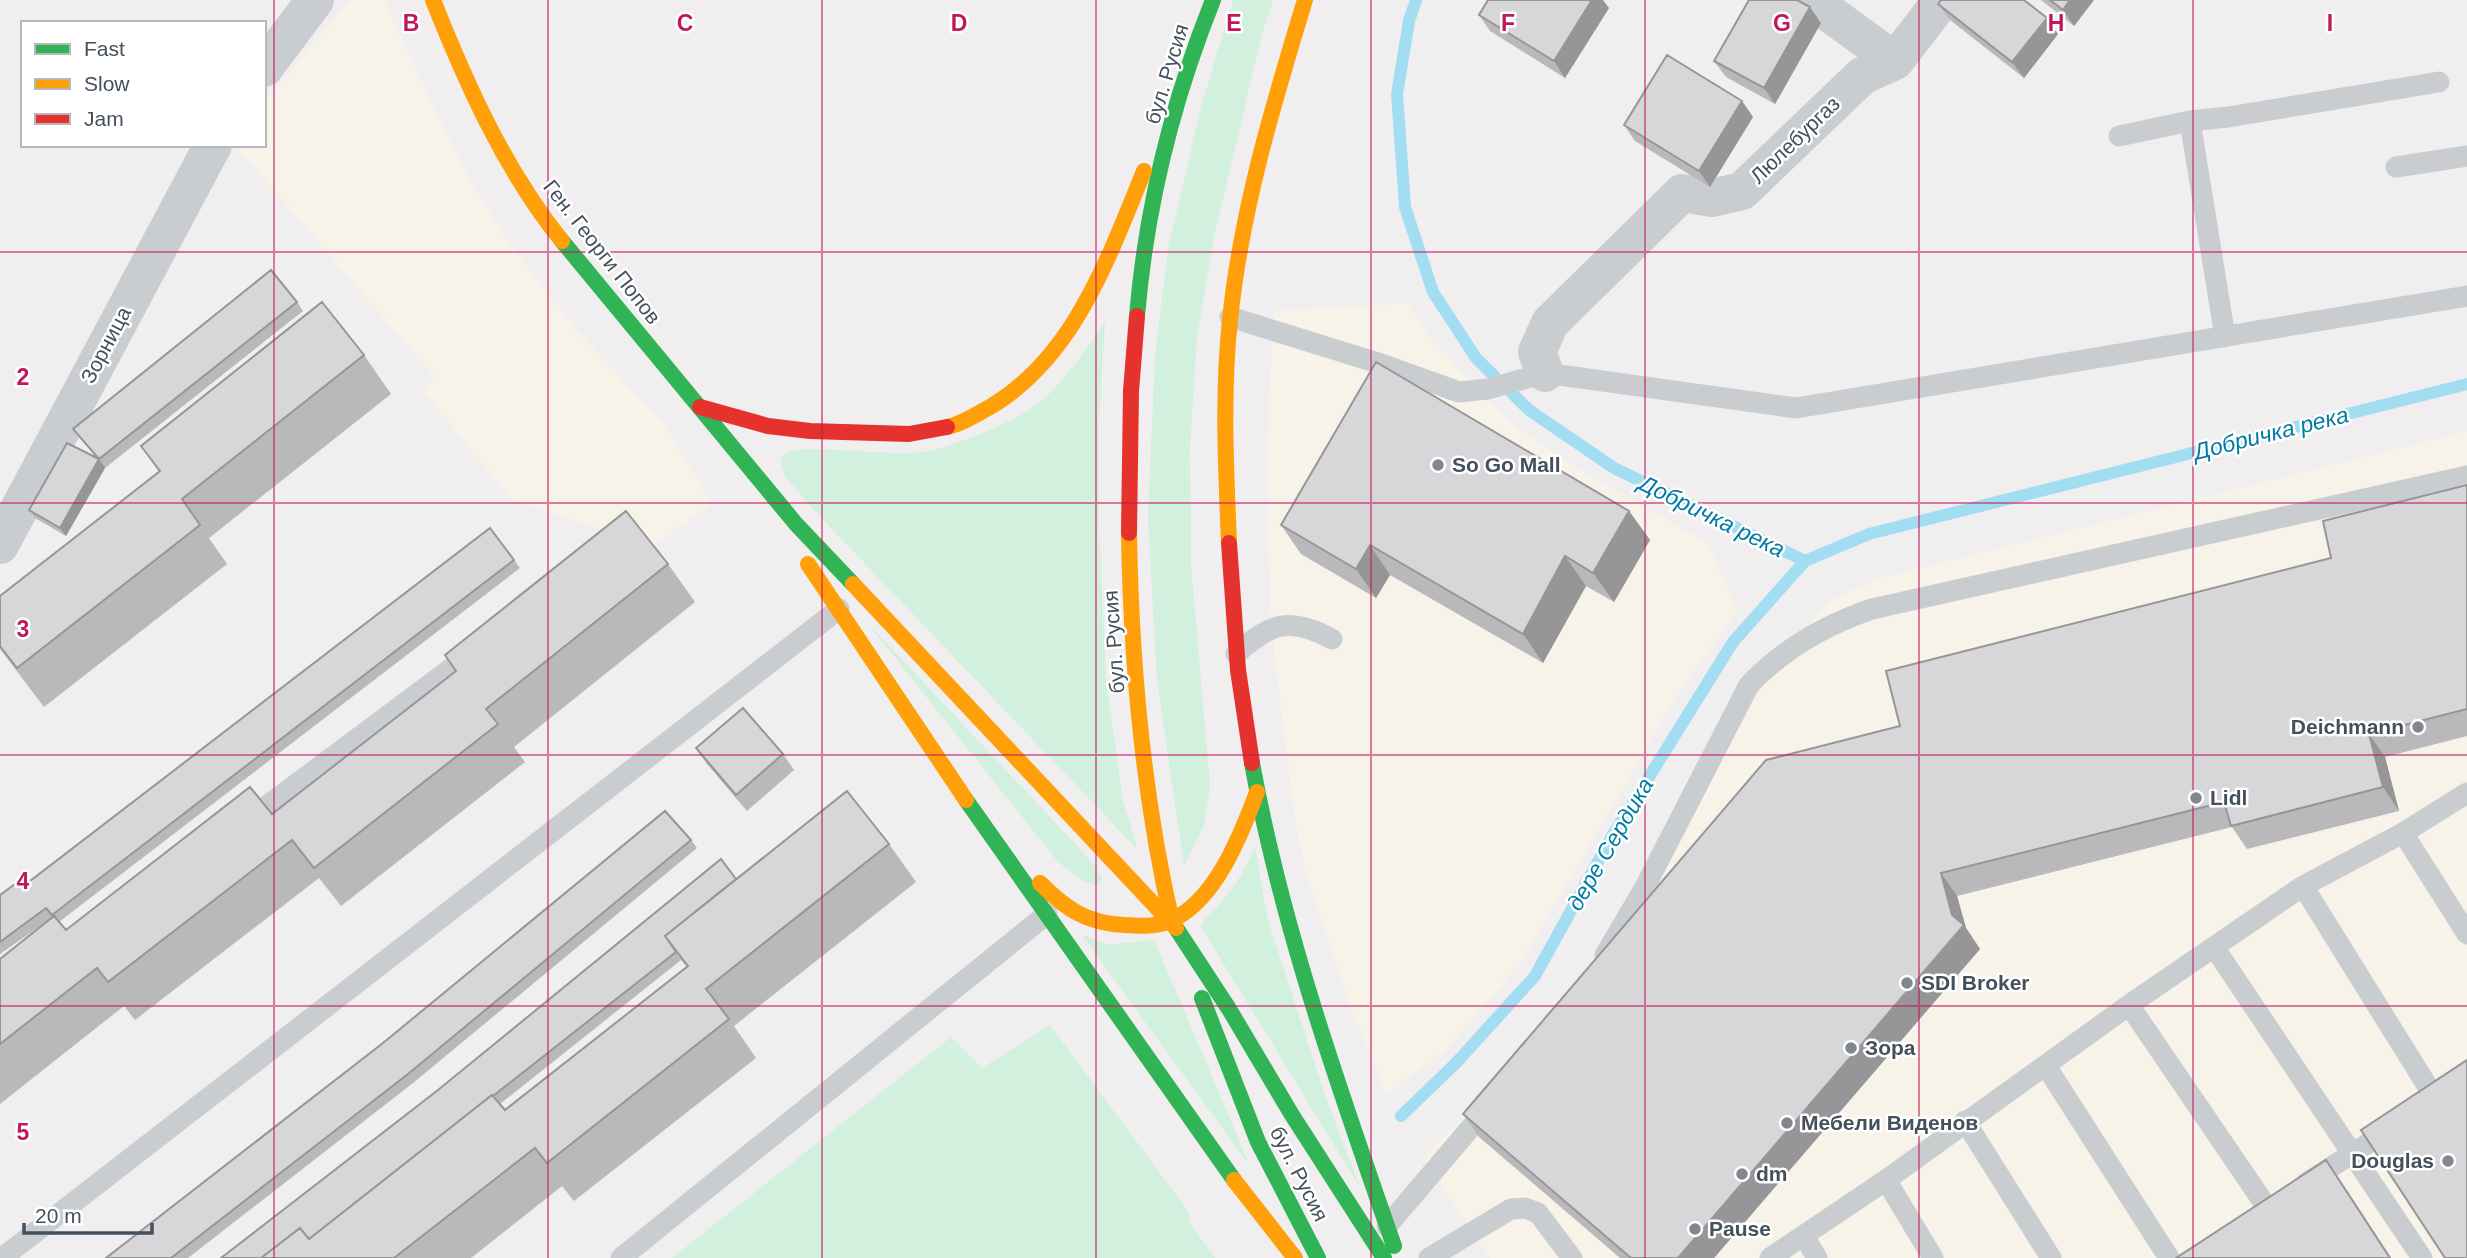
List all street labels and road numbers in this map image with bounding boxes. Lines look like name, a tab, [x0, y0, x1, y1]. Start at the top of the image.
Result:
street label: бул. Русия	[1140, 21, 1193, 127]
street label: Люлебургаз	[1745, 92, 1844, 188]
street label: Ген. Георги Попов	[539, 175, 666, 328]
street label: Зорница	[76, 302, 135, 387]
street label: бул. Русия	[1098, 590, 1129, 694]
street label: бул. Русия	[1266, 1122, 1333, 1225]

